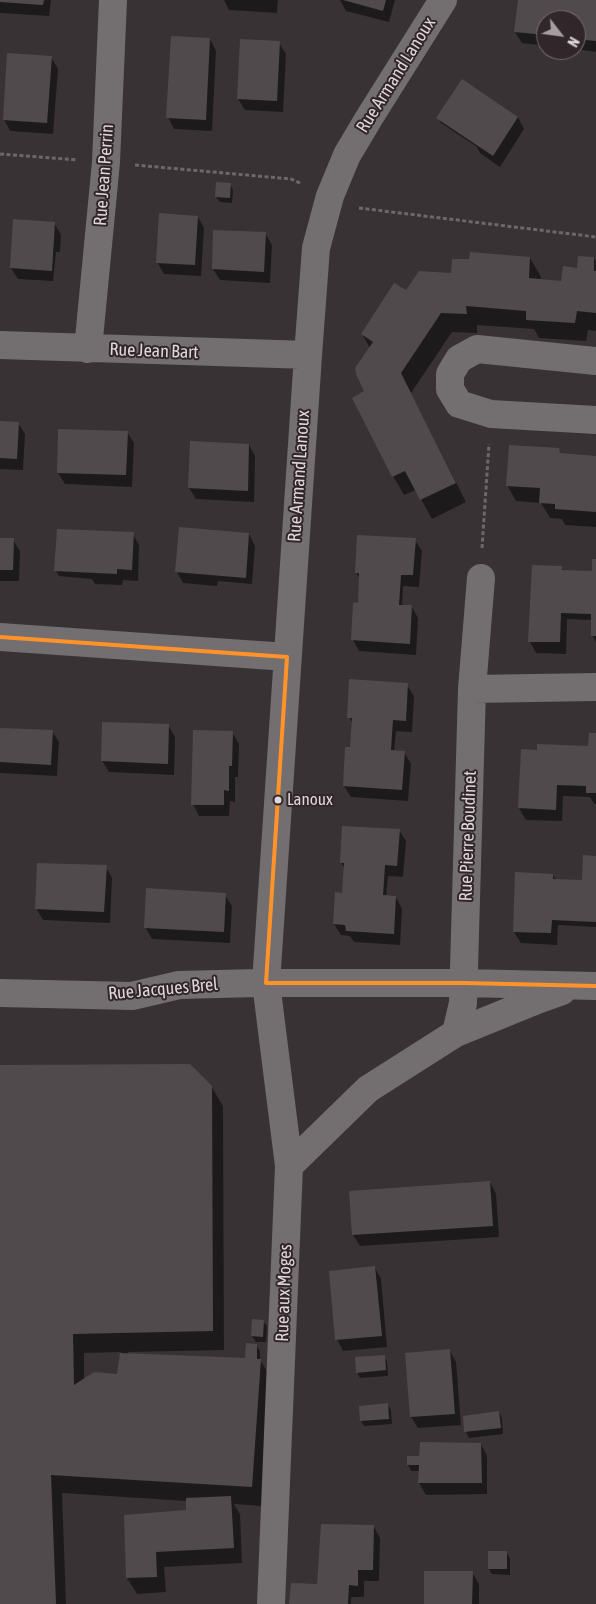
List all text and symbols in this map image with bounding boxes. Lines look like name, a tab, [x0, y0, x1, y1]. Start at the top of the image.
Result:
north arrow	[536, 10, 586, 60]
street label: Rue Armand Lanoux	[352, 13, 440, 137]
text: N	[564, 34, 582, 50]
street label: Rue Jean Perrin	[90, 123, 118, 227]
street label: Rue Jean Bart	[109, 339, 199, 363]
street label: Rue Armand Lanoux	[284, 409, 314, 543]
street label: Rue Pierre Boudinet	[455, 770, 481, 902]
place label: Lanoux	[287, 790, 333, 810]
marker: Lanoux	[273, 795, 283, 805]
street label: Rue Jacques Brel	[107, 973, 219, 1005]
street label: Rue aux Moges	[272, 1244, 296, 1342]

